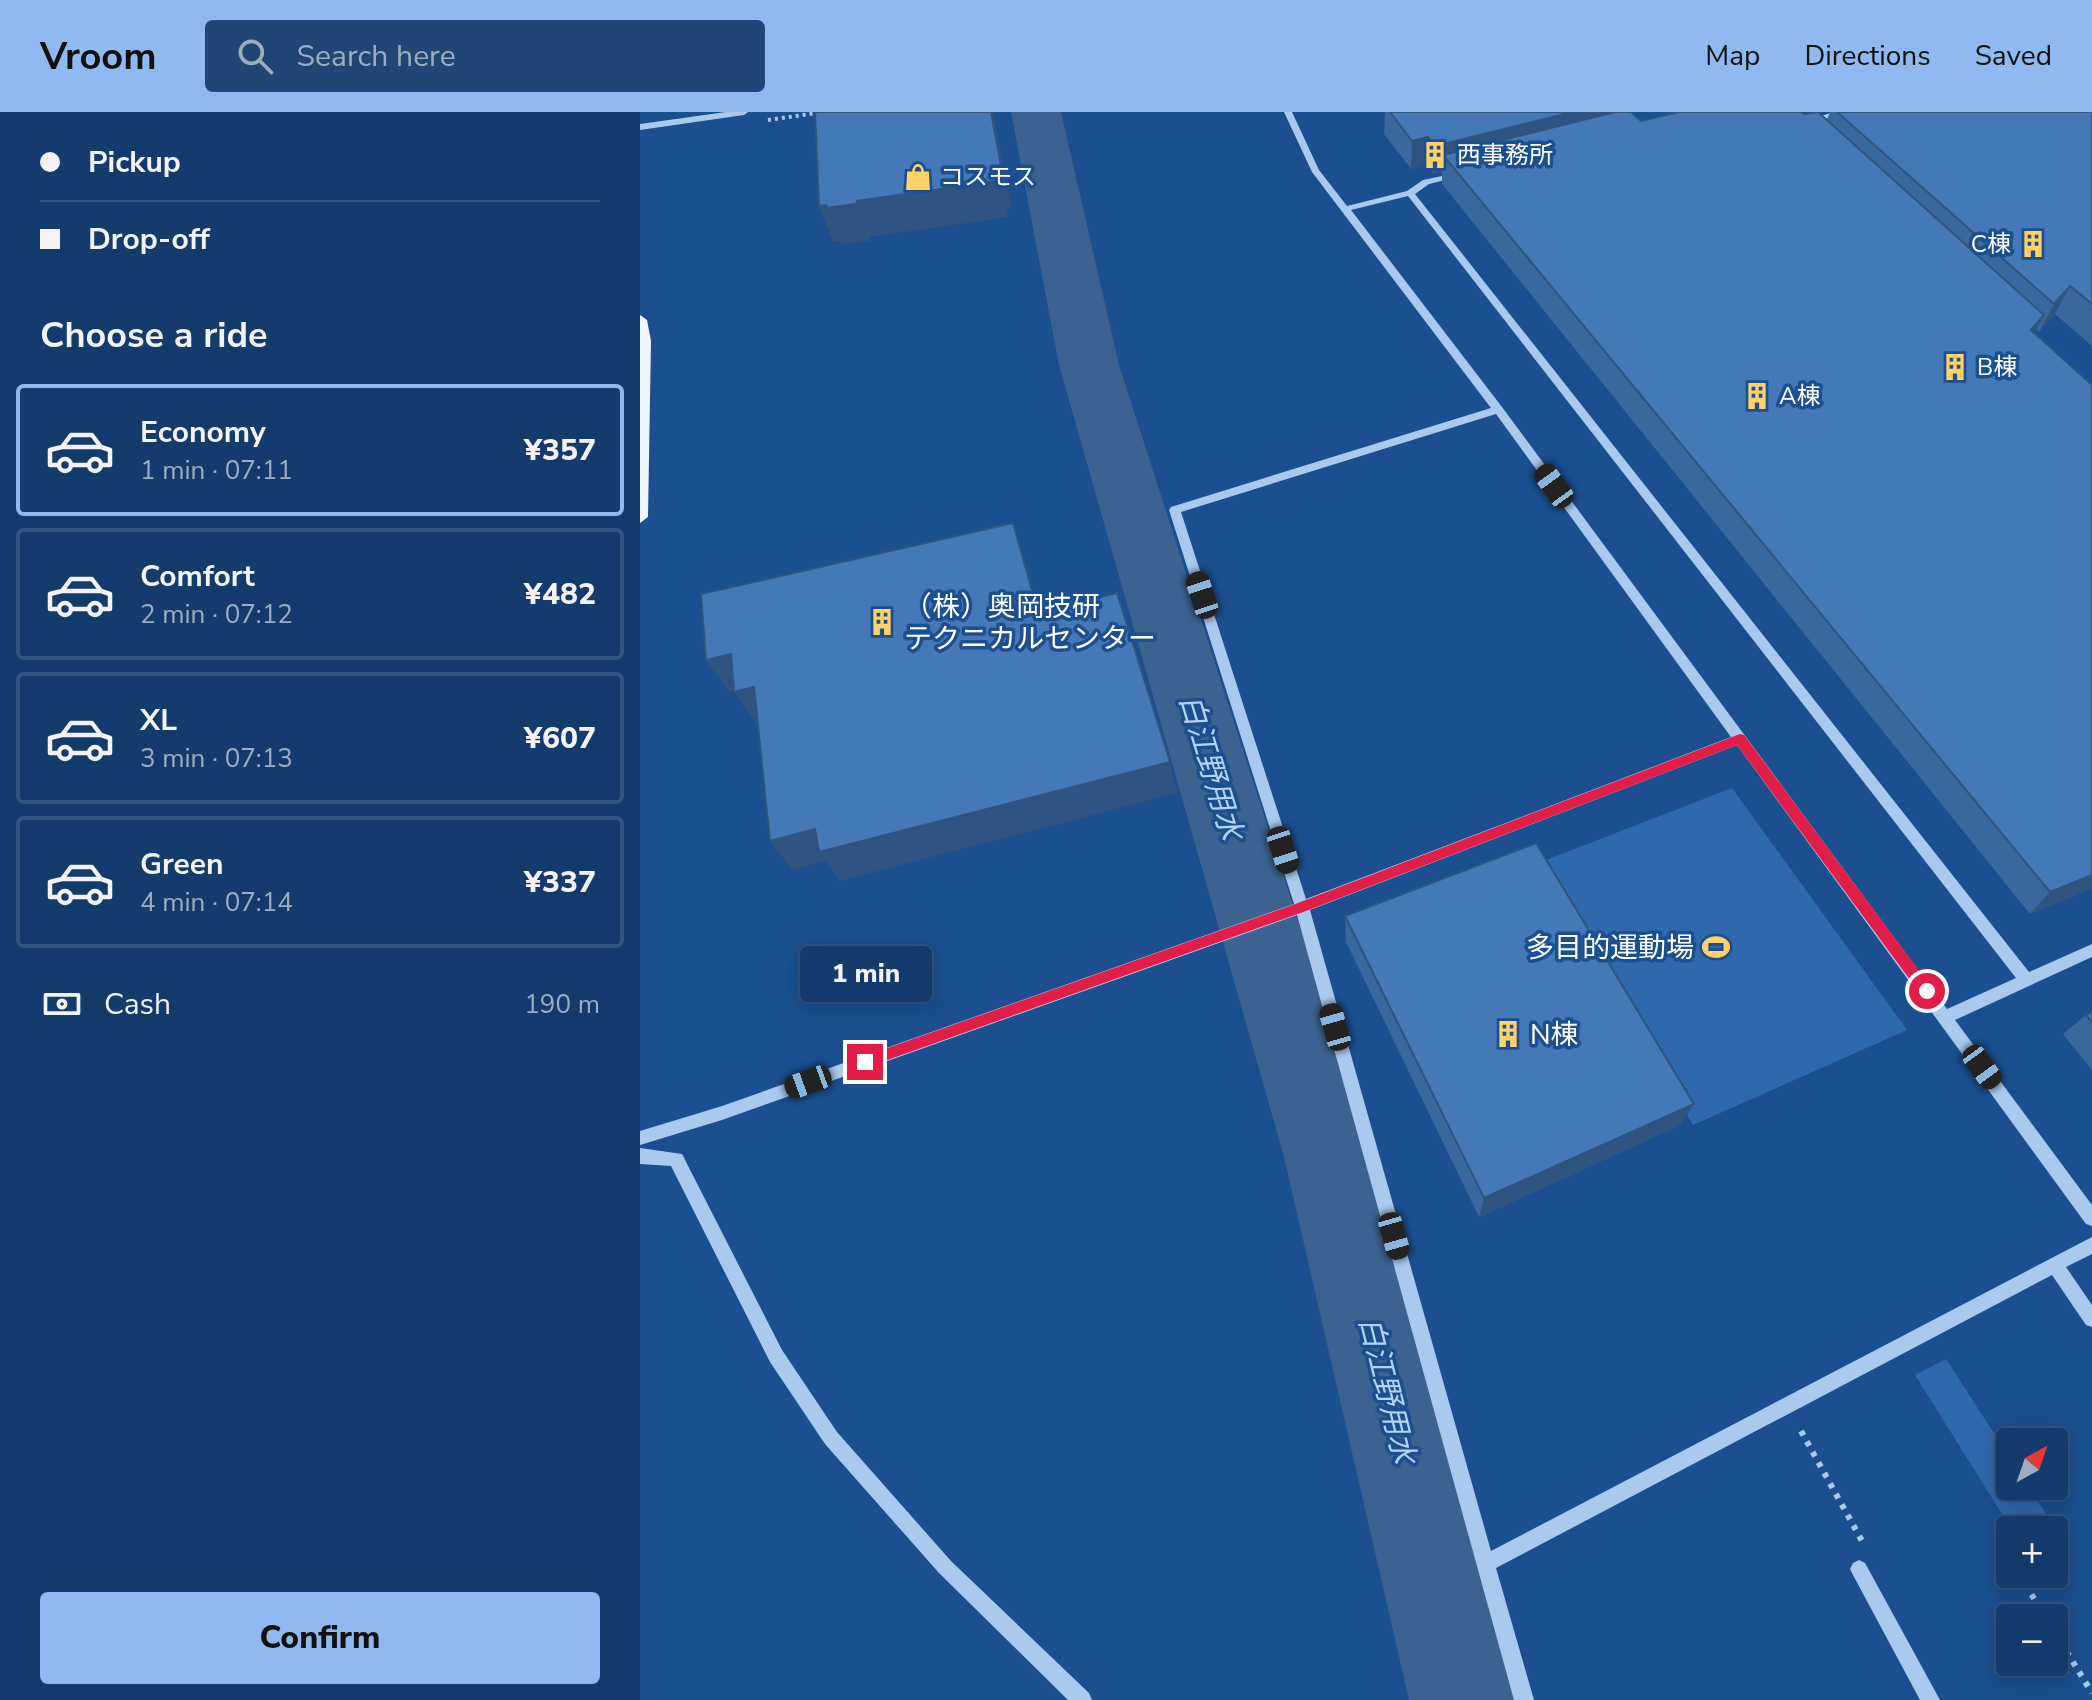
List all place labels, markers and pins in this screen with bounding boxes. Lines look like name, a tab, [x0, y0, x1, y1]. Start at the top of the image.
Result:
place label: 西事務所	[1457, 139, 1553, 171]
building icon: 西事務所	[1420, 140, 1450, 170]
place label: コスモス	[940, 161, 1036, 193]
shop icon: コスモス	[903, 162, 933, 192]
place label: C棟	[1971, 228, 2011, 260]
building icon: C棟	[2018, 229, 2048, 259]
place label: B棟	[1977, 351, 2017, 383]
building icon: B棟	[1940, 352, 1970, 382]
place label: A棟	[1779, 380, 1821, 412]
building icon: A棟	[1742, 381, 1772, 411]
place label: （株）奥岡技研 テクニカルセンター	[904, 588, 1156, 658]
building icon: （株）奥岡技研 テクニカルセンター	[867, 607, 897, 637]
place label: 多目的運動場	[1526, 929, 1694, 967]
sports icon: 多目的運動場	[1701, 932, 1731, 962]
place label: N棟	[1530, 1016, 1579, 1054]
building icon: N棟	[1493, 1019, 1523, 1049]

